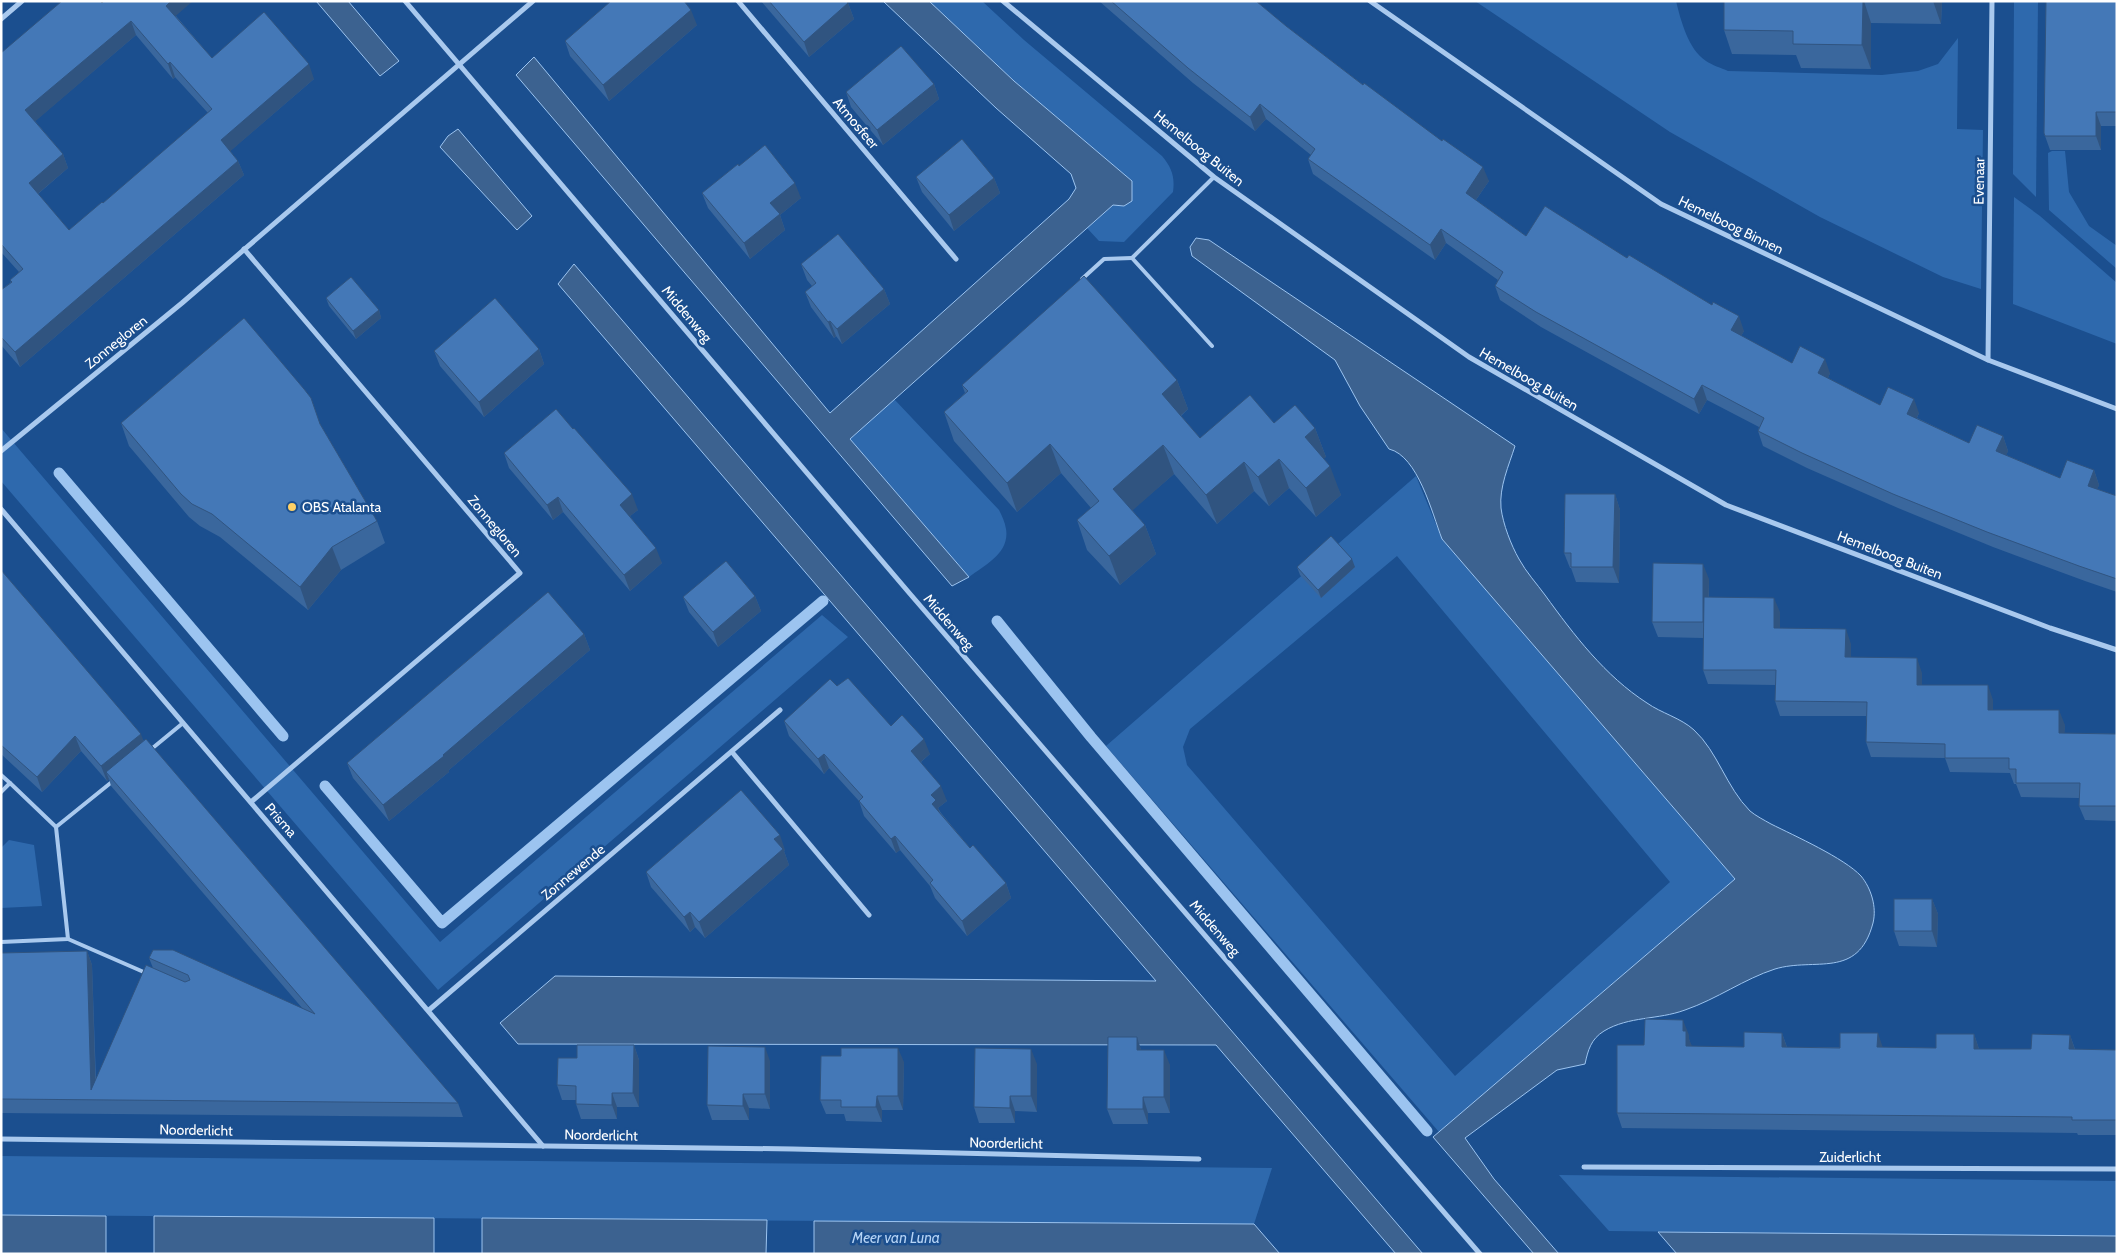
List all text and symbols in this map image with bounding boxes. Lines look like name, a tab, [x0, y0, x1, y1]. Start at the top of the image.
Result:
street label: Atmosfeer	[829, 93, 883, 153]
street label: Hemelboog Buiten	[1150, 106, 1248, 190]
street label: Evenaar	[1970, 157, 1988, 205]
street label: Hemelboog Binnen	[1675, 192, 1787, 258]
street label: Middenweg	[658, 282, 717, 347]
street label: Zonnegloren	[81, 311, 151, 373]
street label: Hemelboog Buiten	[1476, 343, 1582, 415]
street label: Zonnegloren	[464, 492, 526, 561]
place label: OBS Atalanta	[302, 498, 382, 516]
marker: OBS Atalanta	[286, 501, 298, 513]
street label: Hemelboog Buiten	[1835, 527, 1945, 583]
street label: Middenweg	[920, 590, 979, 655]
street label: Prisma	[261, 799, 301, 841]
street label: Zonnewende	[537, 840, 609, 904]
street label: Middenweg	[1186, 896, 1245, 961]
street label: Noorderlicht	[159, 1120, 233, 1140]
street label: Noorderlicht	[564, 1125, 638, 1145]
street label: Noorderlicht	[969, 1133, 1043, 1153]
street label: Zuiderlicht	[1819, 1148, 1881, 1166]
water label: Meer van Luna	[851, 1229, 940, 1247]

